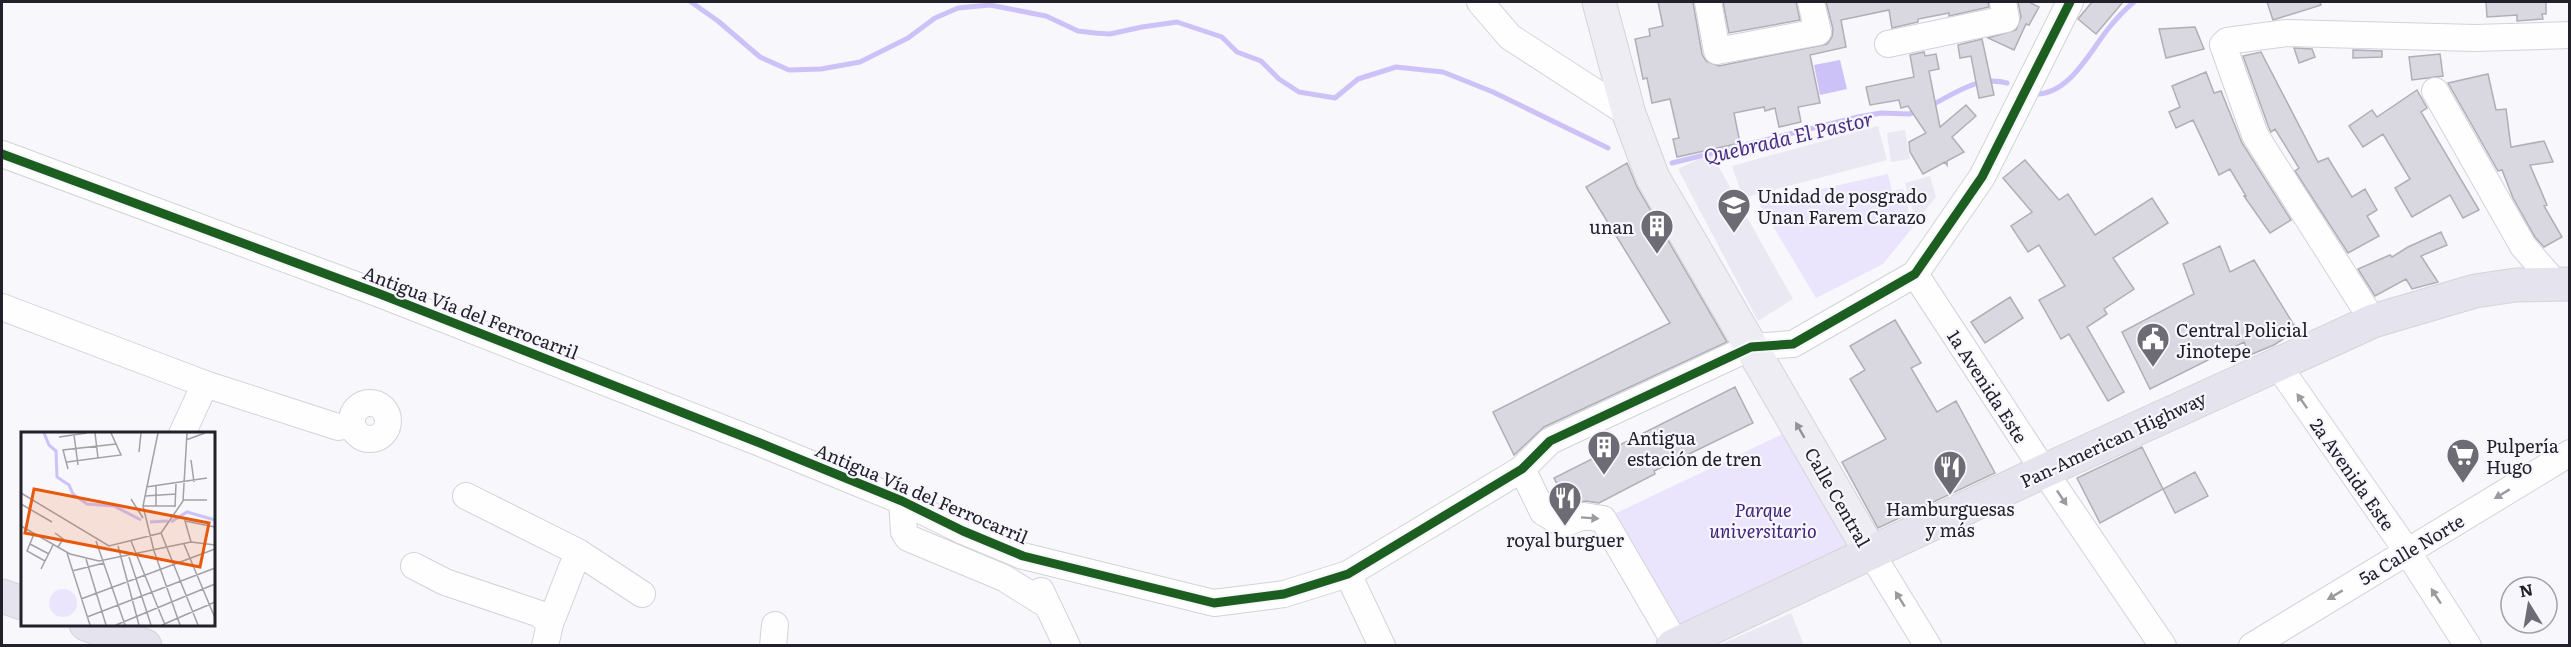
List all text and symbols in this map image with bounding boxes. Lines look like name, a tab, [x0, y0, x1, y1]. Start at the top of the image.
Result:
water label: Quebrada El Pastor	[1700, 102, 1876, 170]
place label: Unidad de posgrado Unan Farem Carazo	[1757, 182, 1927, 230]
school or university icon: Unidad de posgrado Unan Farem Carazo	[1716, 187, 1752, 234]
building icon: unan	[1639, 208, 1675, 255]
place label: unan	[1589, 213, 1634, 240]
street label: Antigua Vía del Ferrocarril	[359, 258, 583, 366]
place label: Central Policial Jinotepe	[2176, 316, 2308, 364]
public building icon: Central Policial Jinotepe	[2135, 321, 2171, 368]
street label: 1a Avenida Este	[1941, 324, 2035, 448]
street label: Pan-American Highway	[2015, 384, 2211, 494]
one-way arrow	[2296, 393, 2308, 409]
street label: 2a Avenida Este	[2304, 412, 2402, 536]
one-way arrow	[1794, 422, 1805, 438]
place label: Antigua estación de tren	[1627, 424, 1762, 472]
building icon: Antigua estación de tren	[1586, 429, 1622, 476]
inset map	[21, 432, 214, 626]
place label: Pulpería Hugo	[2486, 432, 2559, 480]
street label: Antigua Vía del Ferrocarril	[812, 436, 1032, 550]
supermarket icon: Pulpería Hugo	[2445, 437, 2481, 484]
street label: Calle Central	[1799, 442, 1877, 552]
restaurant icon: Hamburguesas y más	[1932, 449, 1968, 496]
restaurant icon: royal burguer	[1547, 480, 1583, 527]
one-way arrow	[2493, 489, 2510, 500]
one-way arrow	[2056, 490, 2067, 506]
place label: Hamburguesas y más	[1886, 495, 2014, 543]
park label: Parque universitario	[1709, 496, 1817, 544]
street label: 5a Calle Norte	[2353, 507, 2469, 591]
one-way arrow	[1581, 514, 1600, 523]
place label: royal burguer	[1506, 526, 1624, 553]
north arrow	[2499, 575, 2559, 635]
text: N	[2517, 576, 2535, 602]
one-way arrow	[2431, 588, 2442, 604]
one-way arrow	[2327, 590, 2343, 601]
one-way arrow	[1894, 591, 1905, 608]

